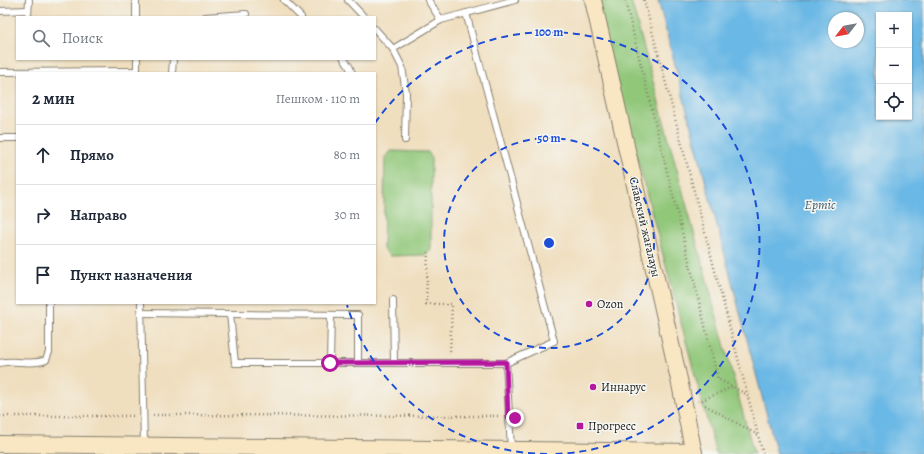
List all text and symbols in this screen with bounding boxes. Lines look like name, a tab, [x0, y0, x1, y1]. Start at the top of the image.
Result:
north arrow	[828, 12, 864, 48]
map controls	[876, 12, 912, 120]
button: +	[876, 12, 912, 48]
search box	[16, 16, 376, 60]
text: 100 m	[535, 24, 563, 40]
icon: search	[30, 27, 52, 49]
text: Поиск	[62, 28, 103, 48]
button: −	[876, 48, 912, 84]
button: locate	[876, 84, 912, 120]
text: 2 мин	[32, 87, 75, 110]
text: Пешком · 110 m	[276, 90, 360, 107]
text: 50 m	[537, 130, 561, 146]
icon: ahead	[32, 144, 54, 166]
text: Прямо	[70, 145, 114, 165]
text: 80 m	[333, 146, 360, 163]
street label: Славский жағалауы	[626, 175, 664, 279]
water label: Ертіс	[805, 196, 836, 213]
icon: right	[32, 204, 54, 226]
text: Направо	[70, 205, 127, 225]
text: 30 m	[334, 206, 360, 223]
centre of rings	[542, 236, 556, 250]
icon: arrive	[32, 264, 54, 286]
text: Пункт назначения	[70, 265, 192, 285]
place label: Ozon	[597, 296, 624, 312]
marker: Ozon	[584, 299, 594, 309]
route start	[321, 354, 339, 372]
place label: Иннарус	[601, 379, 646, 395]
marker: Иннарус	[588, 382, 598, 392]
route end	[506, 409, 524, 427]
place label: Прогресс	[588, 418, 636, 434]
marker: Прогресс	[575, 421, 585, 431]

